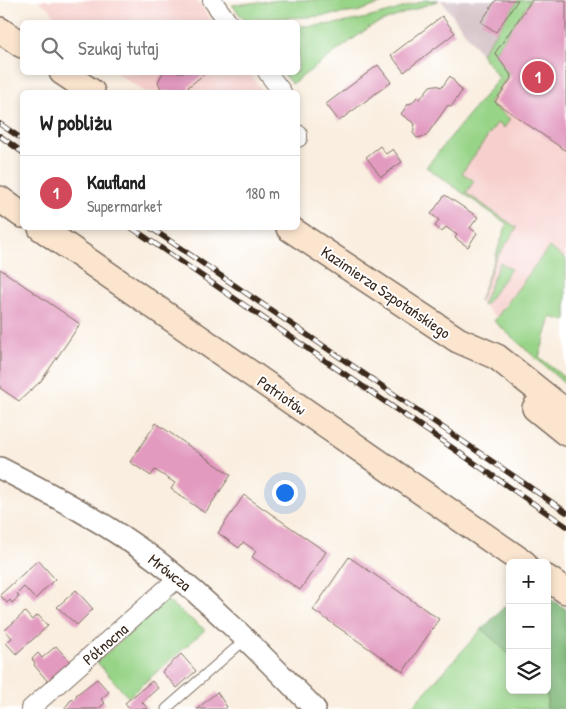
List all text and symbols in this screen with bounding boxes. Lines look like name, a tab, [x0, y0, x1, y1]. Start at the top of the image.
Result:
search box	[20, 20, 300, 75]
icon: search	[38, 34, 66, 62]
text: Szukaj tutaj	[78, 35, 159, 61]
pin: 1	[522, 58, 554, 96]
text: W pobliżu	[40, 108, 112, 137]
text: Kaufland	[87, 169, 145, 195]
text: 1	[53, 182, 59, 204]
text: 180 m	[246, 182, 280, 204]
text: Supermarket	[87, 195, 162, 217]
street label: Kazimierza Szpotańskiego	[317, 240, 455, 344]
street label: Patriotów	[253, 370, 311, 420]
your location	[272, 480, 298, 506]
street label: Mrówcza	[144, 548, 196, 596]
map controls	[506, 559, 551, 694]
button: +	[506, 559, 551, 604]
button: −	[506, 604, 551, 649]
street label: Północna	[78, 618, 132, 670]
button: layers	[506, 649, 551, 694]

